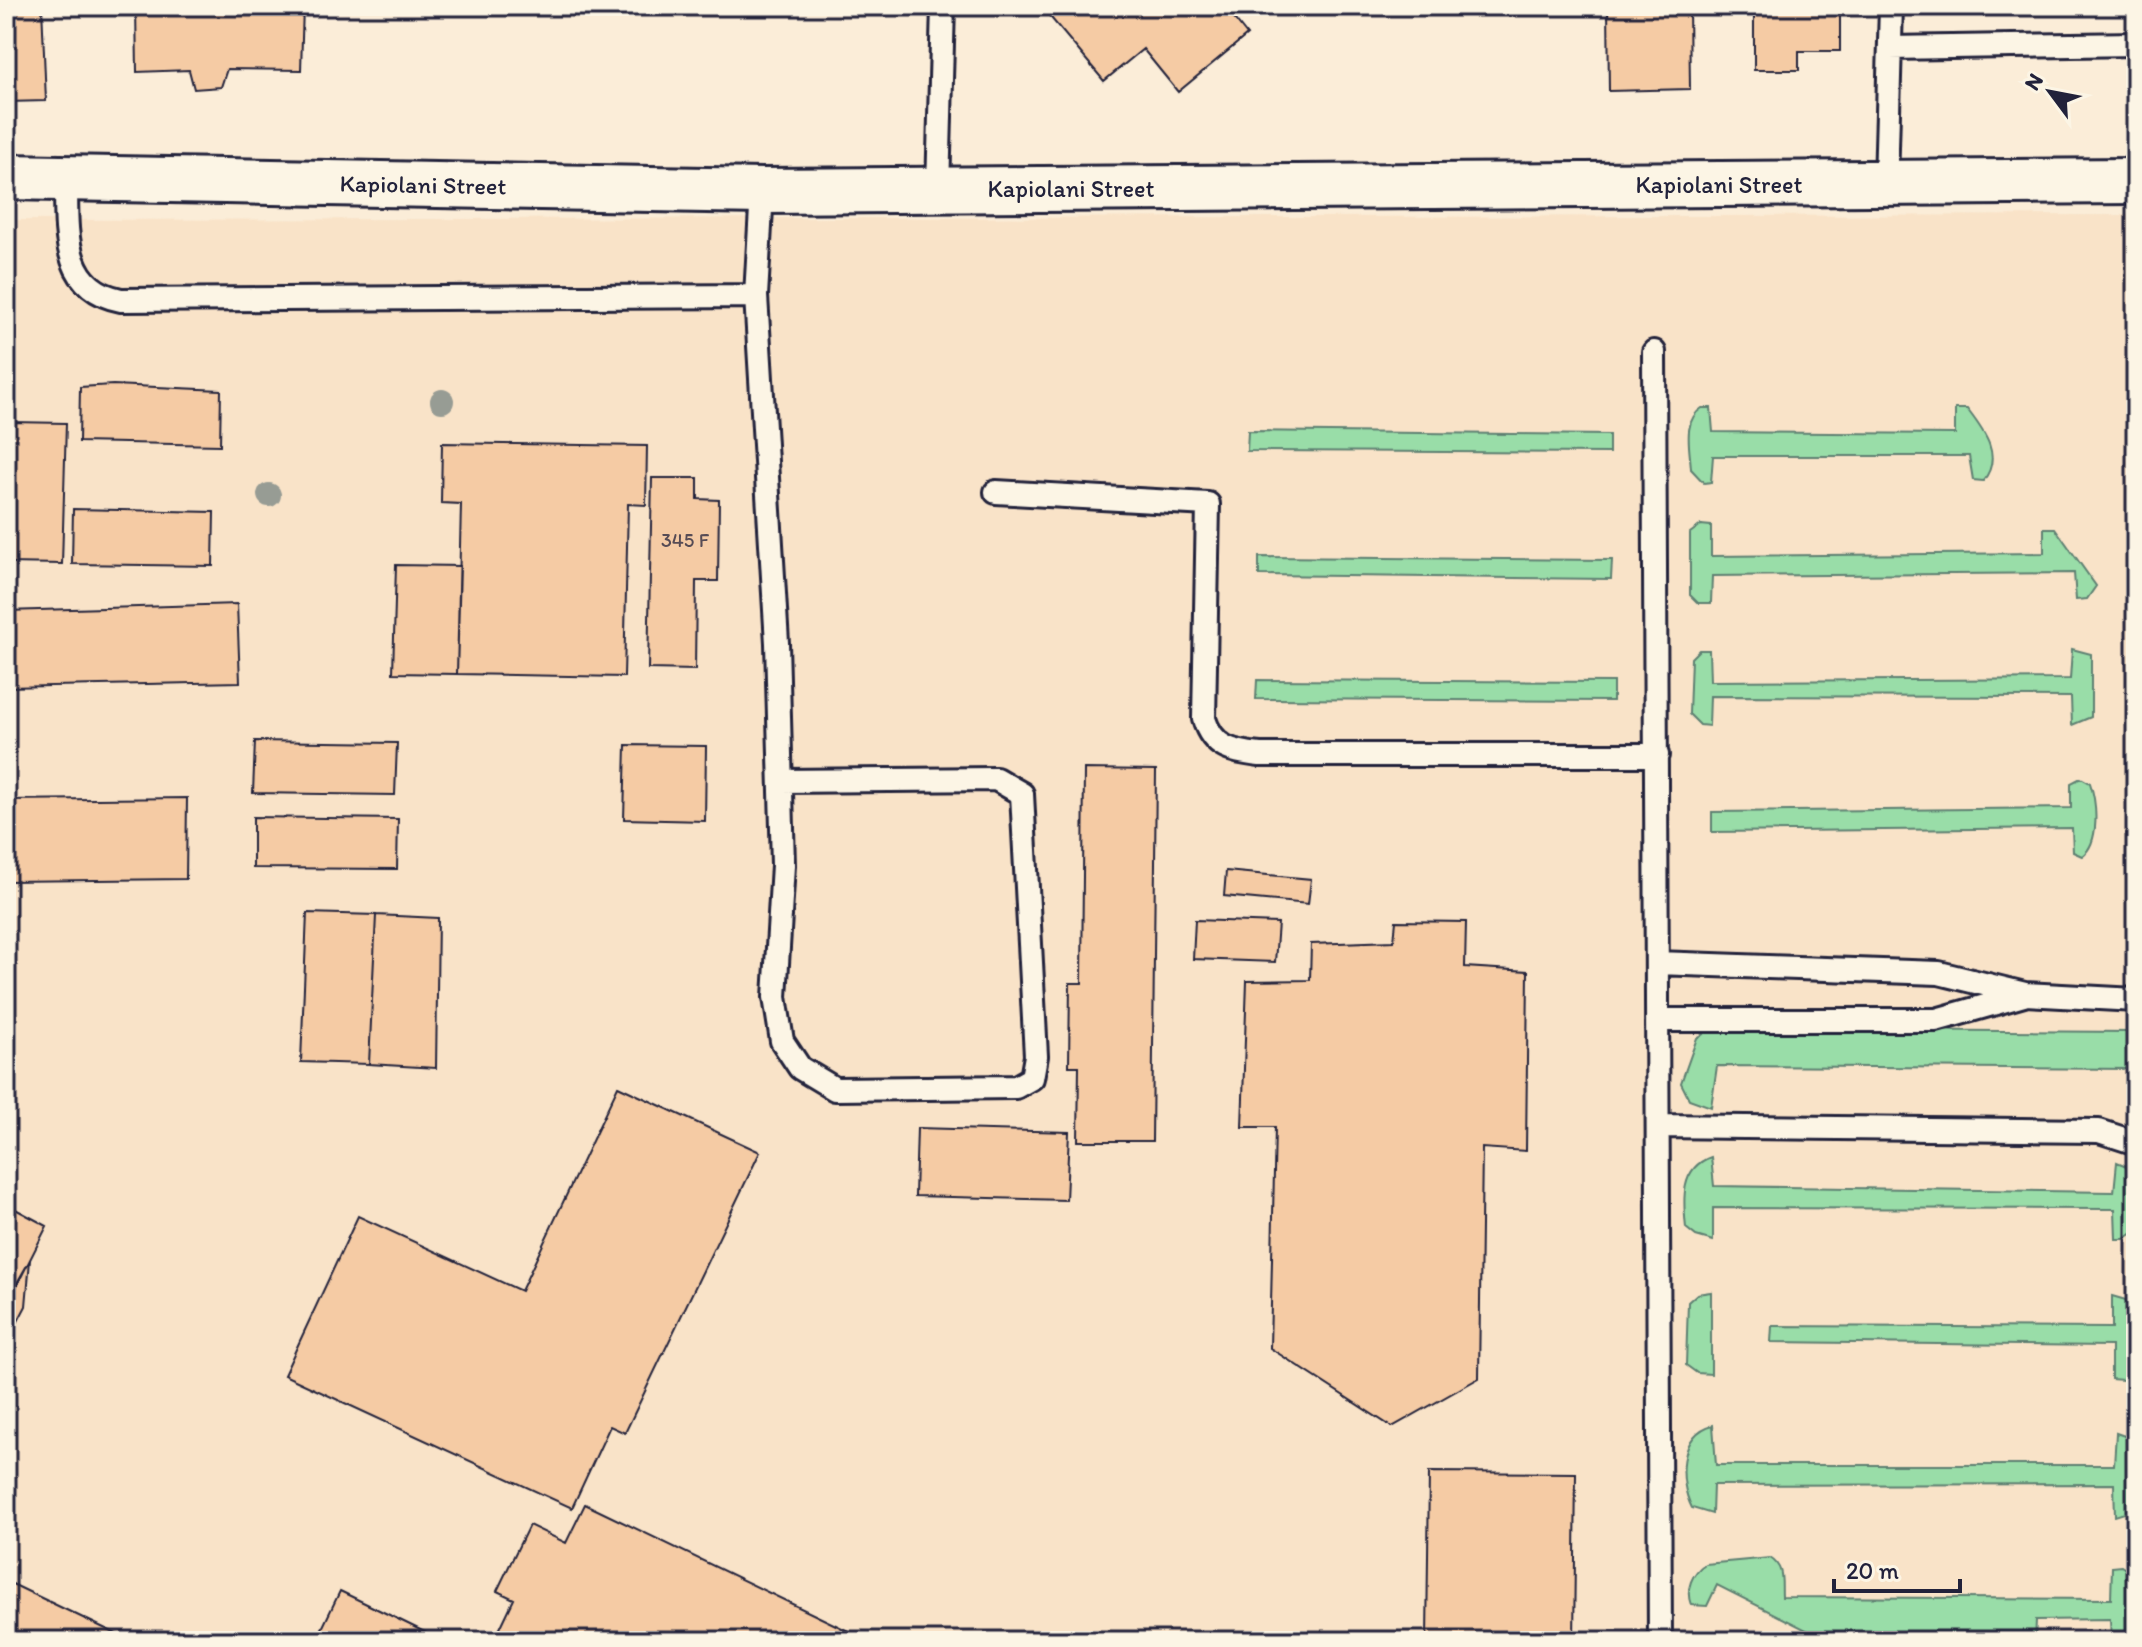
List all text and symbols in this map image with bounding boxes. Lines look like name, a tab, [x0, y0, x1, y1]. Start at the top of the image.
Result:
north arrow	[2010, 52, 2090, 132]
text: N	[2018, 68, 2049, 95]
street label: Kapiolani Street	[339, 169, 507, 200]
street label: Kapiolani Street	[1636, 170, 1802, 199]
street label: Kapiolani Street	[988, 174, 1154, 203]
house number: 345 F	[661, 528, 710, 552]
scale bar	[1834, 1543, 1960, 1593]
text: 20 m	[1846, 1556, 1899, 1585]

